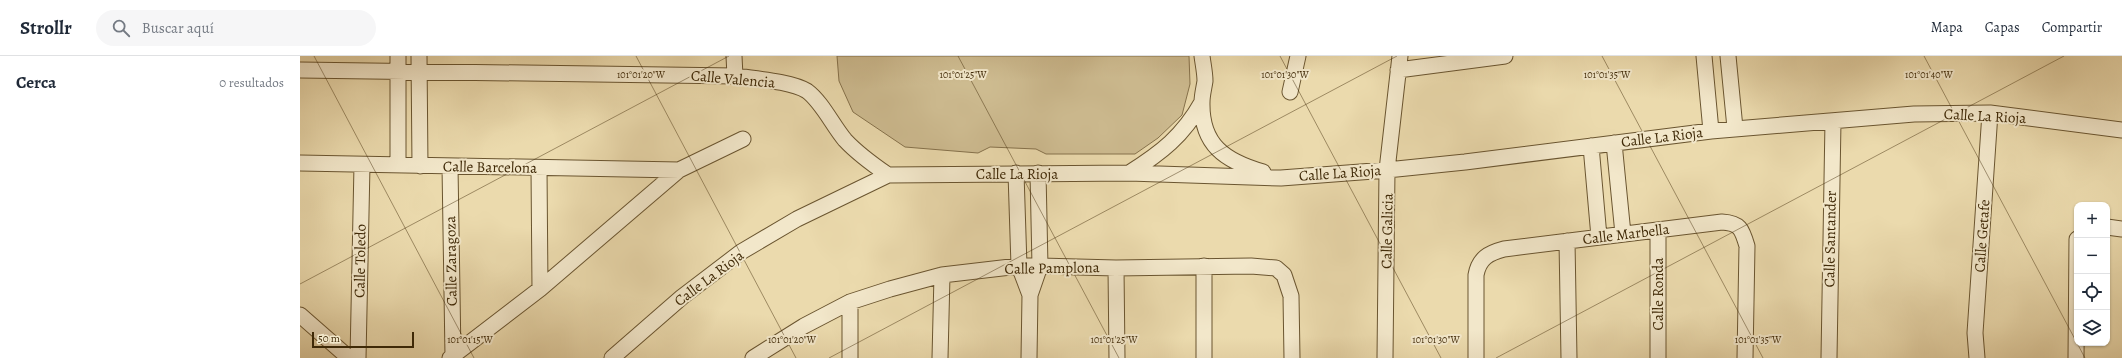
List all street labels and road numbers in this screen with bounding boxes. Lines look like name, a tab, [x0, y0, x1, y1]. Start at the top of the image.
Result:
street label: Calle Valencia	[690, 65, 776, 93]
street label: Calle La Rioja	[1943, 104, 2027, 128]
street label: Calle La Rioja	[1620, 122, 1704, 152]
street label: Calle Barcelona	[443, 156, 537, 178]
street label: Calle La Rioja	[1298, 160, 1382, 186]
street label: Calle La Rioja	[976, 164, 1058, 184]
street label: Calle Santander	[1819, 190, 1841, 288]
street label: Calle Galicia	[1376, 193, 1398, 269]
street label: Calle Getafe	[1969, 199, 1995, 273]
street label: Calle Zaragoza	[440, 216, 462, 306]
street label: Calle Marbella	[1581, 219, 1671, 249]
street label: Calle Toledo	[349, 224, 371, 298]
street label: Calle La Rioja	[670, 245, 748, 311]
street label: Calle Pamplona	[1004, 257, 1100, 279]
street label: Calle Ronda	[1648, 258, 1668, 330]

